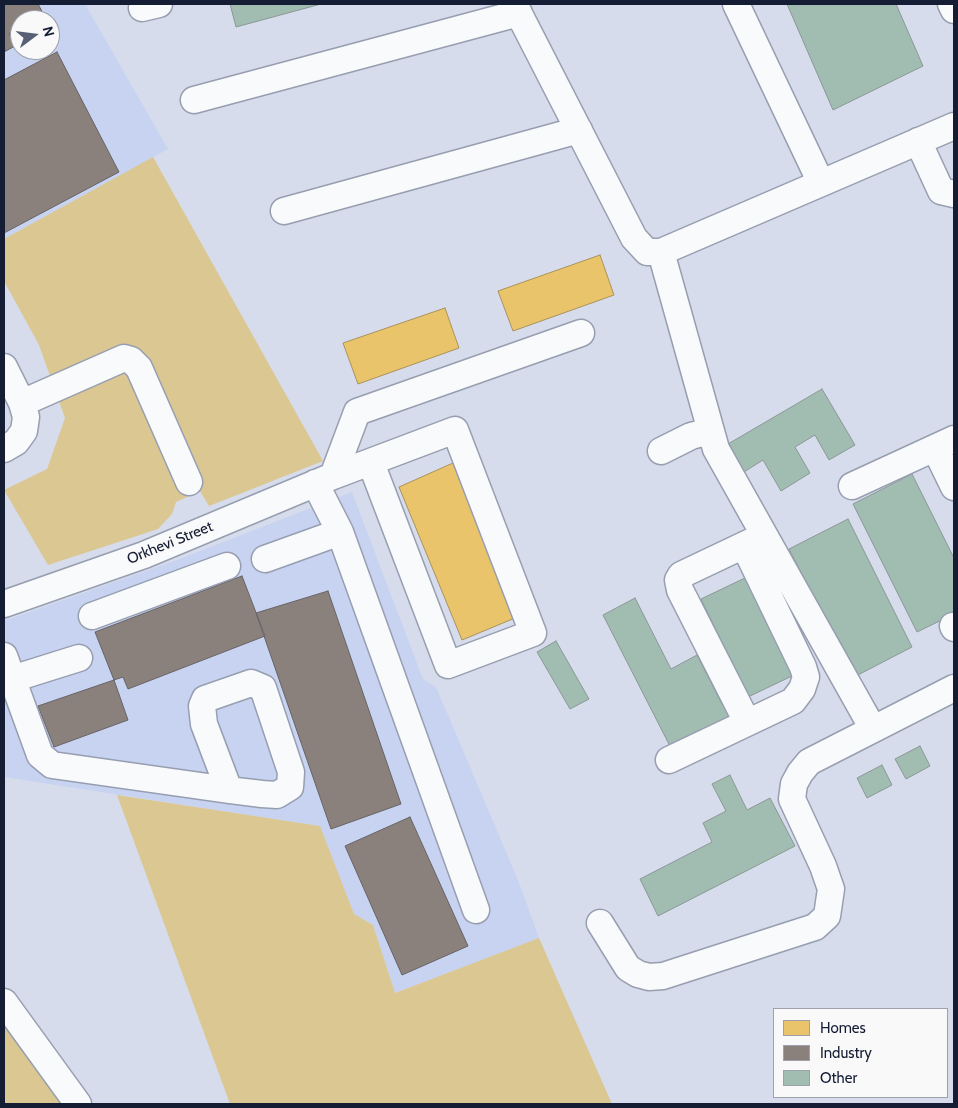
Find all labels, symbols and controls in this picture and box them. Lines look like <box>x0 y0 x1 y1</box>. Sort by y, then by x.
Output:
north arrow <box>10 10 60 60</box>
text: N <box>39 24 58 38</box>
street label: Orkhevi Street <box>124 518 216 568</box>
legend <box>773 1008 948 1098</box>
text: Homes <box>820 1019 866 1037</box>
text: Industry <box>820 1044 872 1062</box>
text: Other <box>820 1069 857 1087</box>

